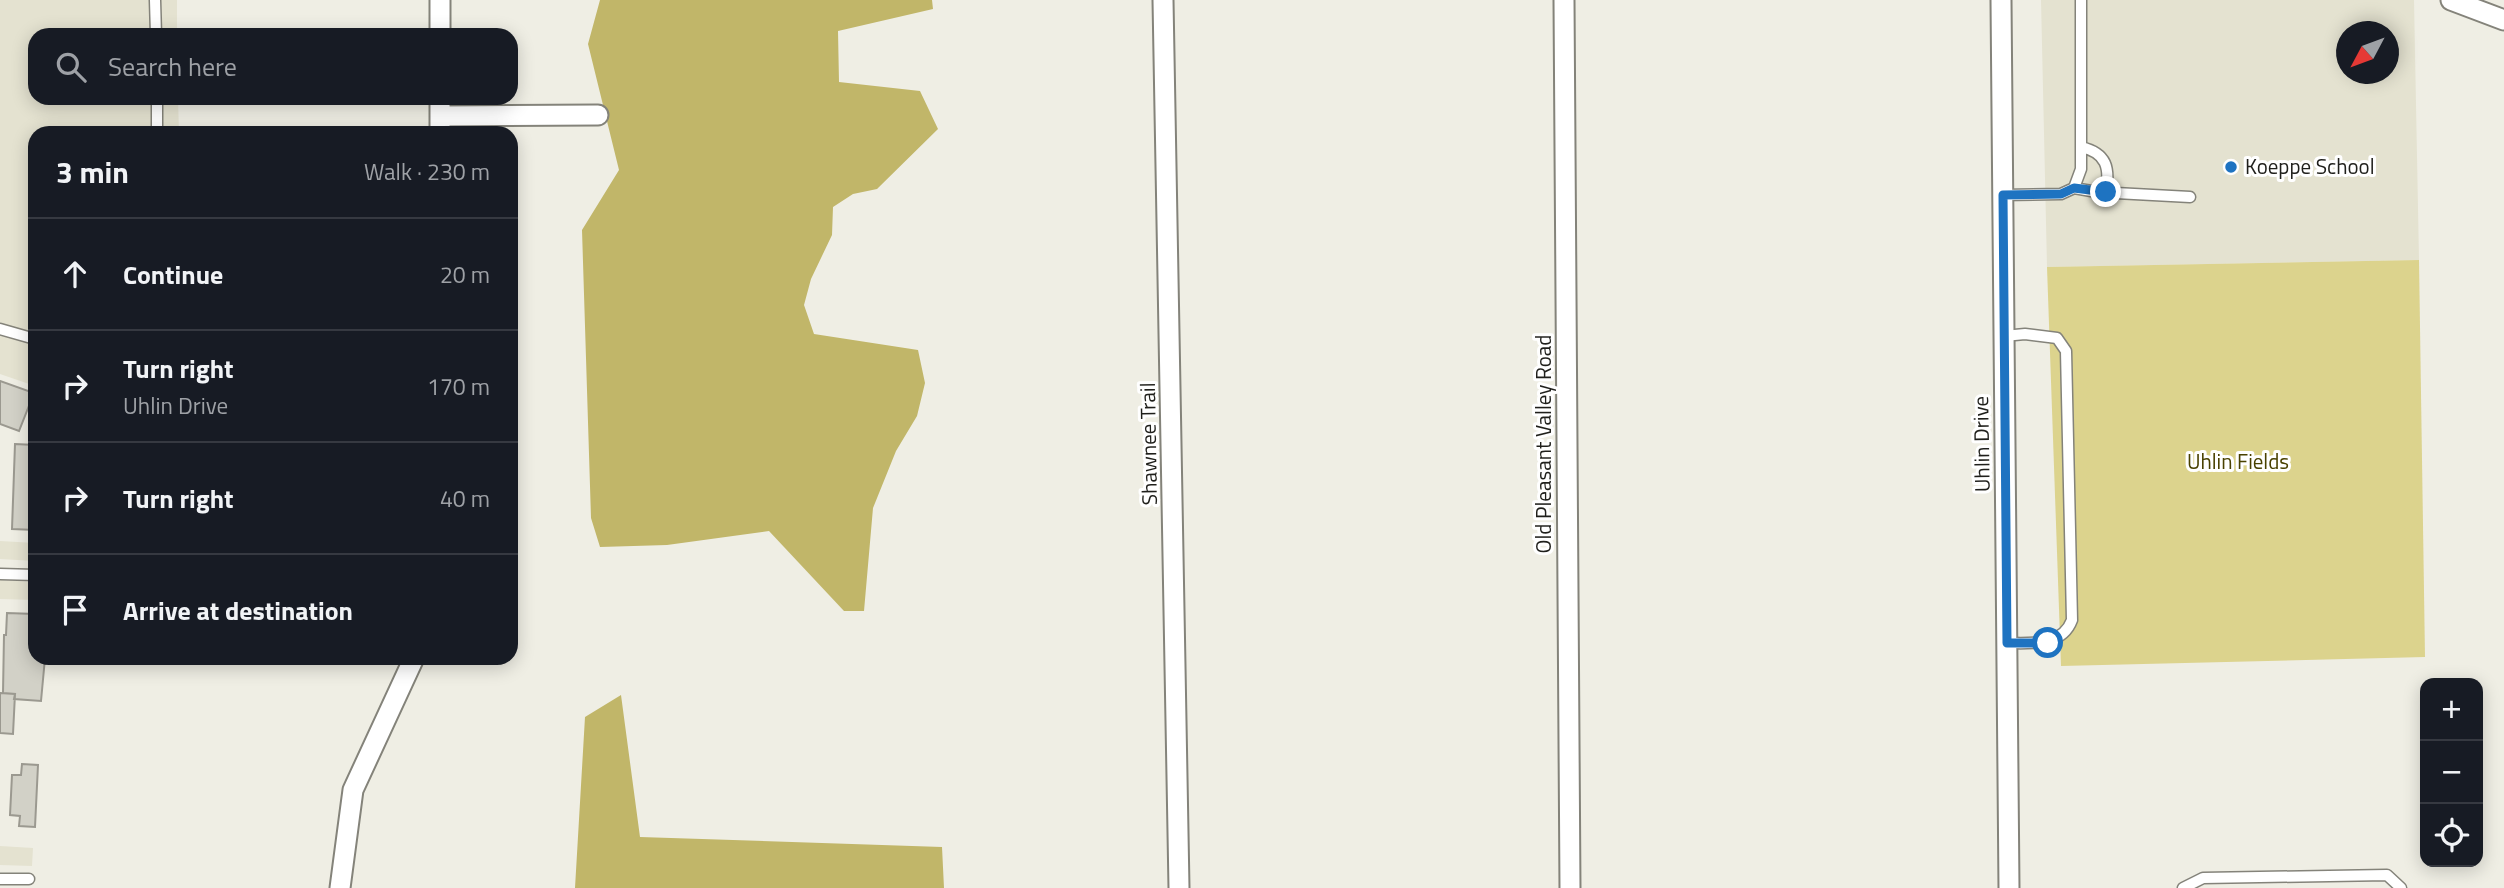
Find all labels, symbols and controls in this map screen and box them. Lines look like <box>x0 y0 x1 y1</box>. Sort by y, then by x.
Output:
north arrow <box>2336 21 2399 84</box>
search box <box>28 28 518 105</box>
text: Search here <box>108 47 237 86</box>
icon: search <box>52 48 90 86</box>
text: 3 min <box>56 149 129 195</box>
place label: Koeppe School <box>2245 150 2375 182</box>
text: Walk · 230 m <box>364 154 490 189</box>
marker: Koeppe School <box>2223 159 2239 175</box>
route end <box>2090 176 2121 207</box>
icon: ahead <box>56 255 94 293</box>
text: Continue <box>123 255 223 294</box>
text: 20 m <box>440 257 490 292</box>
street label: Old Pleasant Valley Road <box>1527 335 1559 553</box>
text: Turn right <box>123 349 234 388</box>
icon: right <box>56 367 94 405</box>
text: 170 m <box>427 369 490 404</box>
street label: Shawnee Trail <box>1131 382 1165 506</box>
text: Uhlin Drive <box>123 388 228 423</box>
street label: Uhlin Drive <box>1964 396 1998 492</box>
park label: Uhlin Fields <box>2187 445 2289 477</box>
icon: right <box>56 479 94 517</box>
text: Turn right <box>123 479 234 518</box>
text: 40 m <box>440 481 490 516</box>
icon: arrive <box>56 591 94 629</box>
text: Arrive at destination <box>123 591 353 630</box>
route start <box>2032 627 2063 658</box>
map controls <box>2420 678 2483 867</box>
button: + <box>2420 678 2483 741</box>
button: − <box>2420 741 2483 804</box>
button: locate <box>2420 804 2483 867</box>

